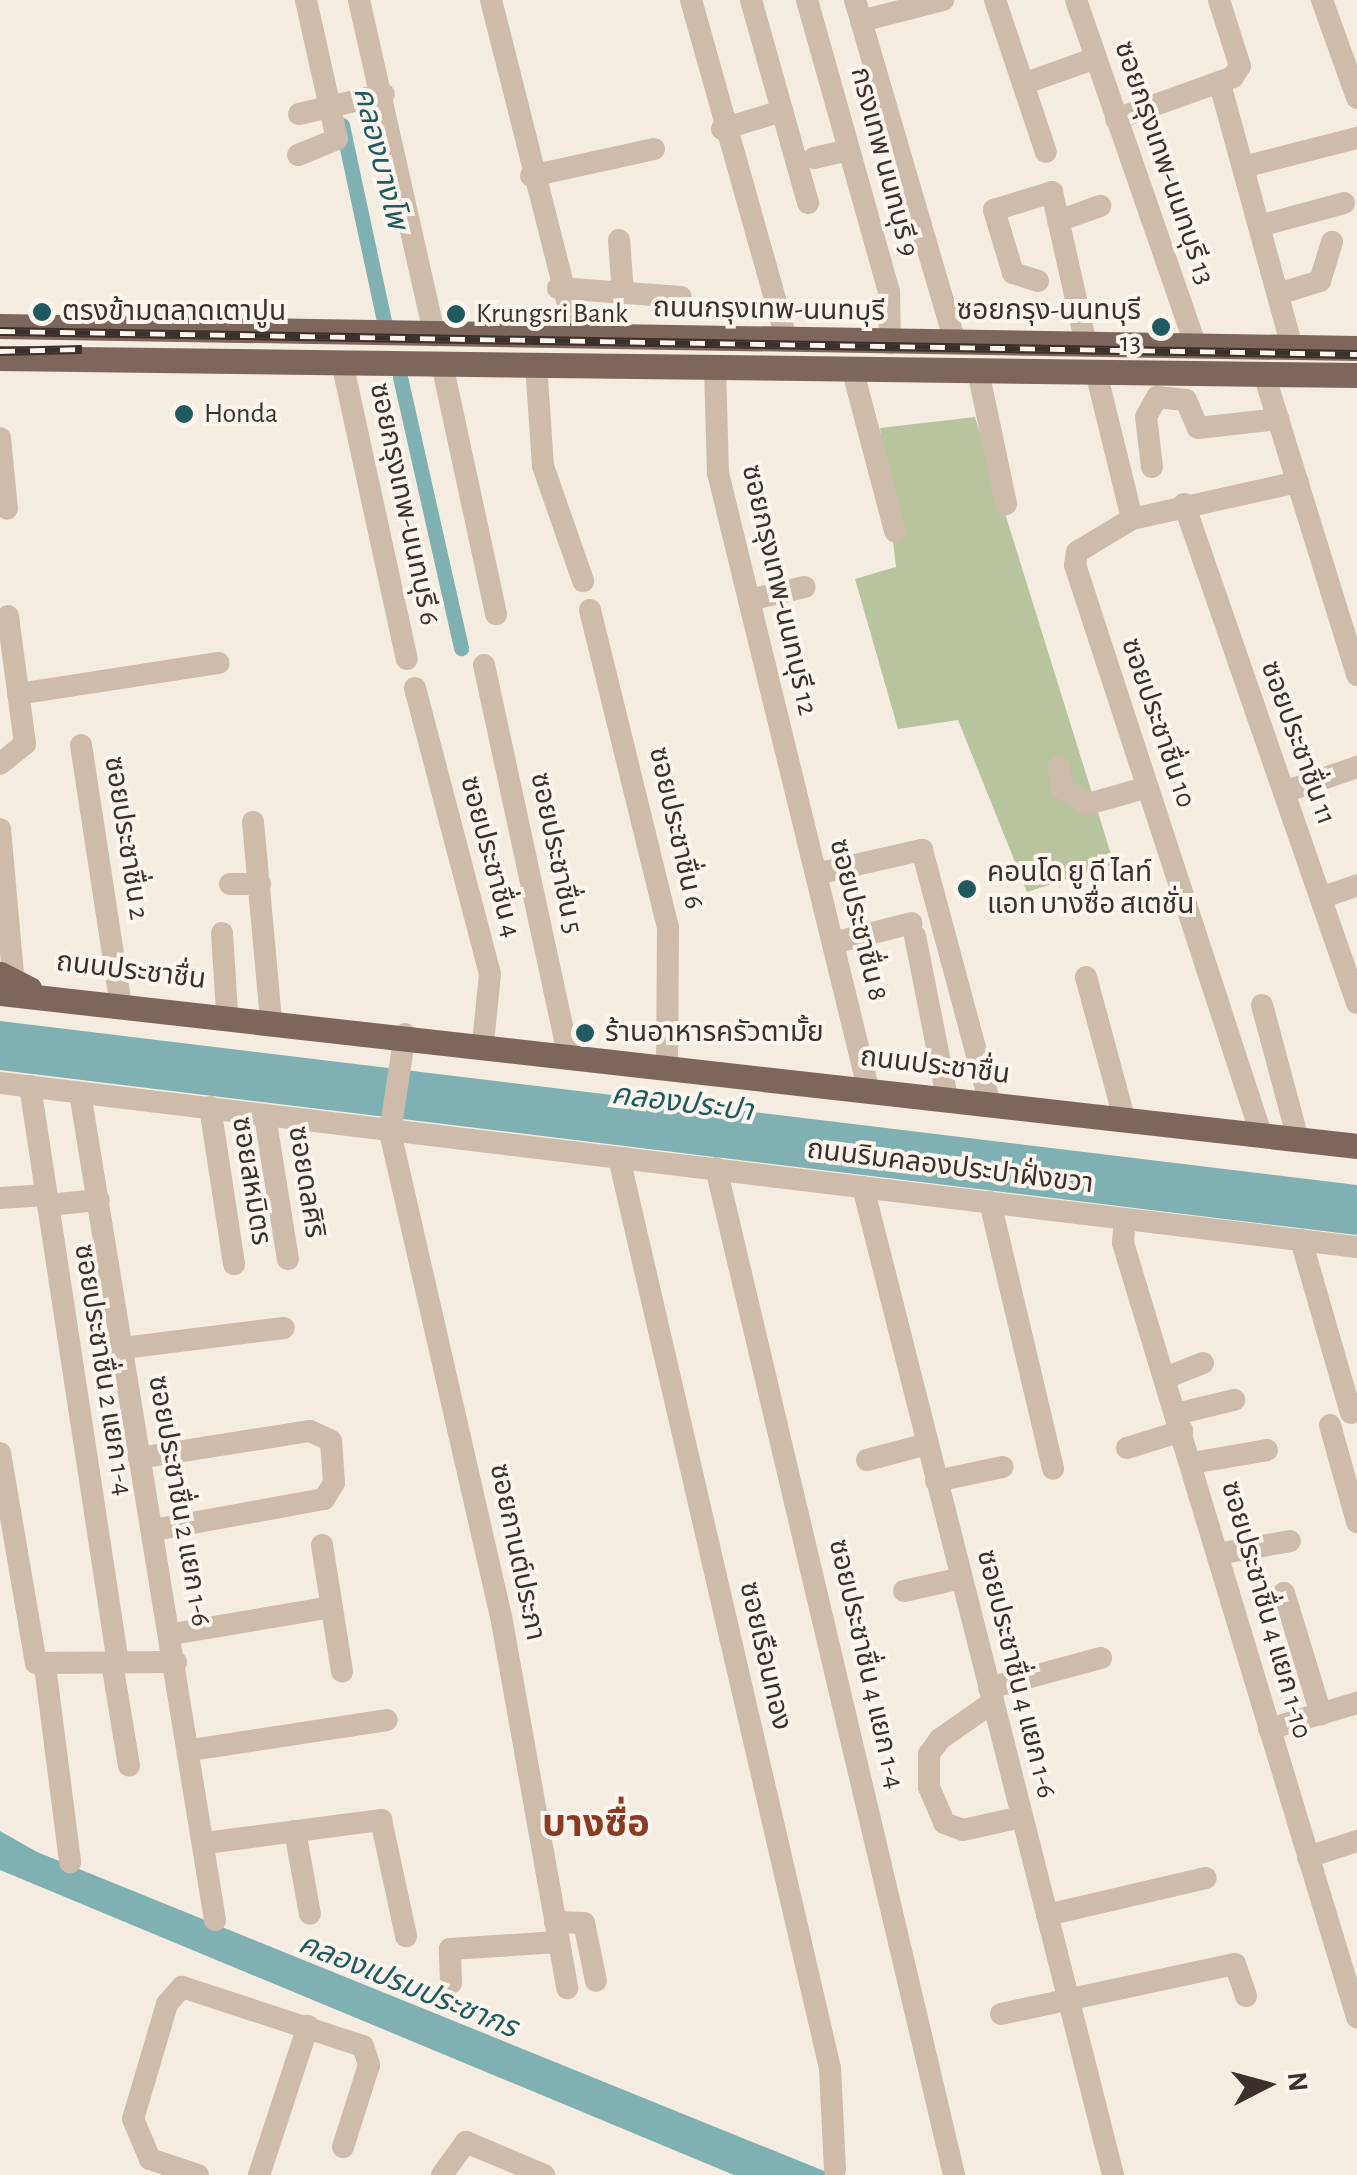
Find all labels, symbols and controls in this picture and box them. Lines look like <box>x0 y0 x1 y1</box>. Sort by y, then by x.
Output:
street label: ซอยกรุงเทพ-นนทบุรี 13 <box>1107 37 1221 289</box>
street label: กรงเทพ นนทบุรี 9 <box>843 64 925 260</box>
water label: คลองบางโพ <box>345 83 415 233</box>
street label: ถนนกรุงเทพ-นนทบุรี <box>653 291 885 329</box>
place label: ซอยกรุง-นนทบุรี 13 <box>957 294 1141 360</box>
place label: ตรงข้ามตลาดเตาปูน <box>62 295 286 329</box>
place label: Krungsri Bank <box>476 297 628 331</box>
marker: ตรงข้ามตลาดเตาปูน <box>31 301 53 323</box>
marker: Krungsri Bank <box>445 303 467 325</box>
marker: ซอยกรุง-นนทบุรี 13 <box>1150 316 1172 338</box>
street label: ซอยกรุงเทพ-นนทบุรี 6 <box>362 380 446 628</box>
place label: Honda <box>204 397 278 431</box>
marker: Honda <box>173 403 195 425</box>
street label: ซอยกรุงเทพ-นนทบุรี 12 <box>734 461 824 719</box>
street label: ซอยประชาชื่น 10 <box>1113 634 1203 812</box>
street label: ซอยประชาชื่น 11 <box>1253 657 1343 829</box>
street label: ซอยประชาชื่น 6 <box>641 744 711 912</box>
street label: ซอยประชาชื่น 2 <box>96 754 156 922</box>
street label: ซอยประชาชื่น 5 <box>523 769 589 937</box>
street label: ซอยประชาชื่น 4 <box>452 773 528 941</box>
street label: ซอยประชาชื่น 8 <box>822 836 894 1004</box>
place label: คอนโด ยู ดี ไลท์ แอท บางซื่อ สเตชั่น <box>987 856 1194 922</box>
marker: คอนโด ยู ดี ไลท์ แอท บางซื่อ สเตชั่น <box>956 878 978 900</box>
street label: ถนนประชาชื่น <box>54 945 208 997</box>
place label: ร้านอาหารครัวตามั้ย <box>605 1016 824 1050</box>
marker: ร้านอาหารครัวตามั้ย <box>574 1022 596 1044</box>
street label: ถนนประชาชื่น <box>858 1040 1012 1092</box>
water label: คลองประปา <box>609 1076 755 1130</box>
street label: ซอยสหมิตร <box>224 1114 278 1248</box>
street label: ซอยดลศิริ <box>281 1124 331 1240</box>
street label: ถนนริมคลองประปาฝั่งขวา <box>805 1133 1095 1201</box>
street label: ซอยประชาชื่น 2 แยก 1-4 <box>67 1242 139 1498</box>
street label: ซอยประชาชื่น 2 แยก 1-6 <box>140 1373 218 1629</box>
street label: ซอยกานต์ประภา <box>482 1461 552 1643</box>
street label: ซอยประชาชื่น 4 แยก 1-10 <box>1213 1477 1319 1743</box>
street label: ซอยประชาชื่น 4 แยก 1-4 <box>821 1536 911 1792</box>
street label: ซอยประชาชื่น 4 แยก 1-6 <box>969 1546 1063 1802</box>
street label: ซอยเรือนทอง <box>732 1579 798 1733</box>
district label: บางซื่อ <box>542 1803 650 1849</box>
water label: คลองเปรมประชากร <box>293 1926 523 2046</box>
north arrow <box>1217 2035 1317 2135</box>
text: N <box>1282 2071 1312 2093</box>

